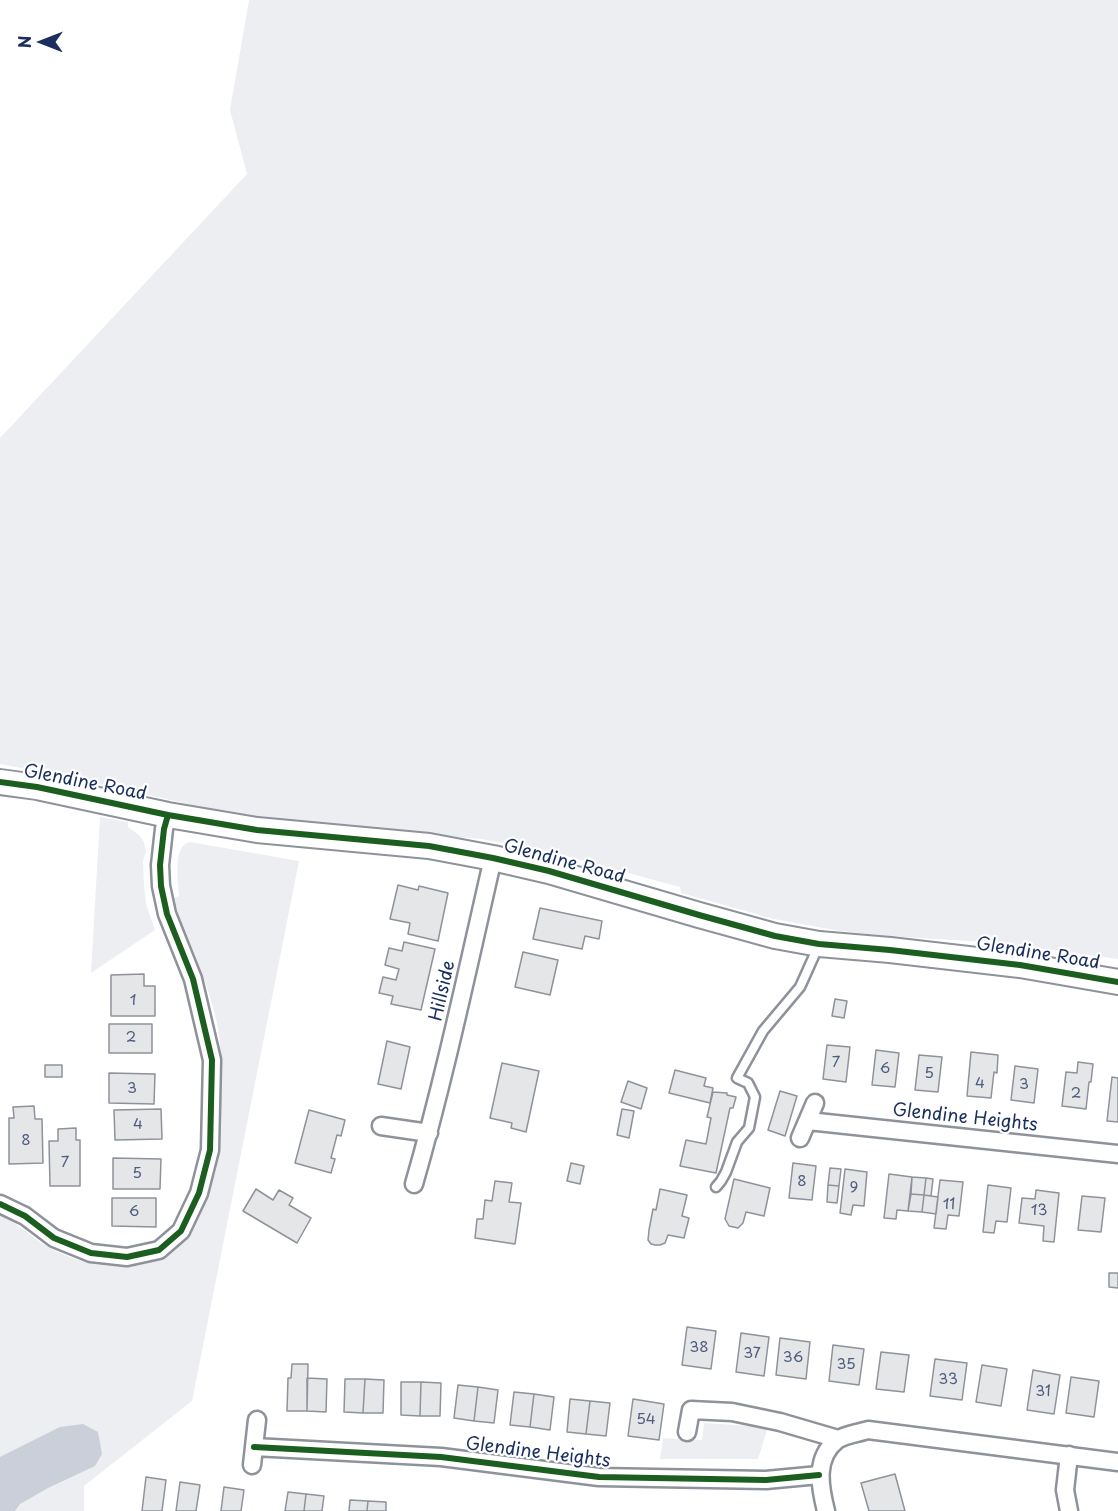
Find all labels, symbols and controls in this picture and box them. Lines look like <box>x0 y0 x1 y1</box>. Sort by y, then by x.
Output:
north arrow <box>12 12 72 72</box>
text: N <box>12 36 36 48</box>
street label: Glendine Road <box>22 760 148 806</box>
street label: Glendine Road <box>501 835 627 889</box>
street label: Glendine Road <box>975 934 1101 974</box>
street label: Hillside <box>426 959 460 1023</box>
house number: 1 <box>130 992 136 1010</box>
house number: 2 <box>126 1029 136 1047</box>
house number: 7 <box>832 1054 840 1072</box>
house number: 6 <box>880 1060 890 1078</box>
house number: 5 <box>924 1065 934 1083</box>
house number: 4 <box>975 1075 985 1093</box>
house number: 3 <box>1019 1076 1029 1094</box>
house number: 3 <box>127 1080 137 1098</box>
house number: 2 <box>1071 1085 1081 1103</box>
street label: Glendine Heights <box>891 1100 1039 1136</box>
house number: 4 <box>133 1116 143 1134</box>
house number: 8 <box>21 1132 31 1150</box>
house number: 7 <box>61 1154 69 1172</box>
house number: 5 <box>132 1165 142 1183</box>
house number: 8 <box>797 1173 807 1191</box>
house number: 9 <box>850 1179 858 1197</box>
house number: 11 <box>943 1196 955 1214</box>
house number: 13 <box>1031 1202 1047 1220</box>
house number: 6 <box>129 1203 139 1221</box>
house number: 38 <box>689 1339 709 1357</box>
house number: 37 <box>743 1345 761 1363</box>
house number: 36 <box>783 1349 803 1367</box>
house number: 35 <box>836 1356 856 1374</box>
house number: 33 <box>938 1371 958 1389</box>
house number: 31 <box>1035 1383 1051 1401</box>
house number: 54 <box>636 1411 656 1429</box>
street label: Glendine Heights <box>464 1433 612 1473</box>

